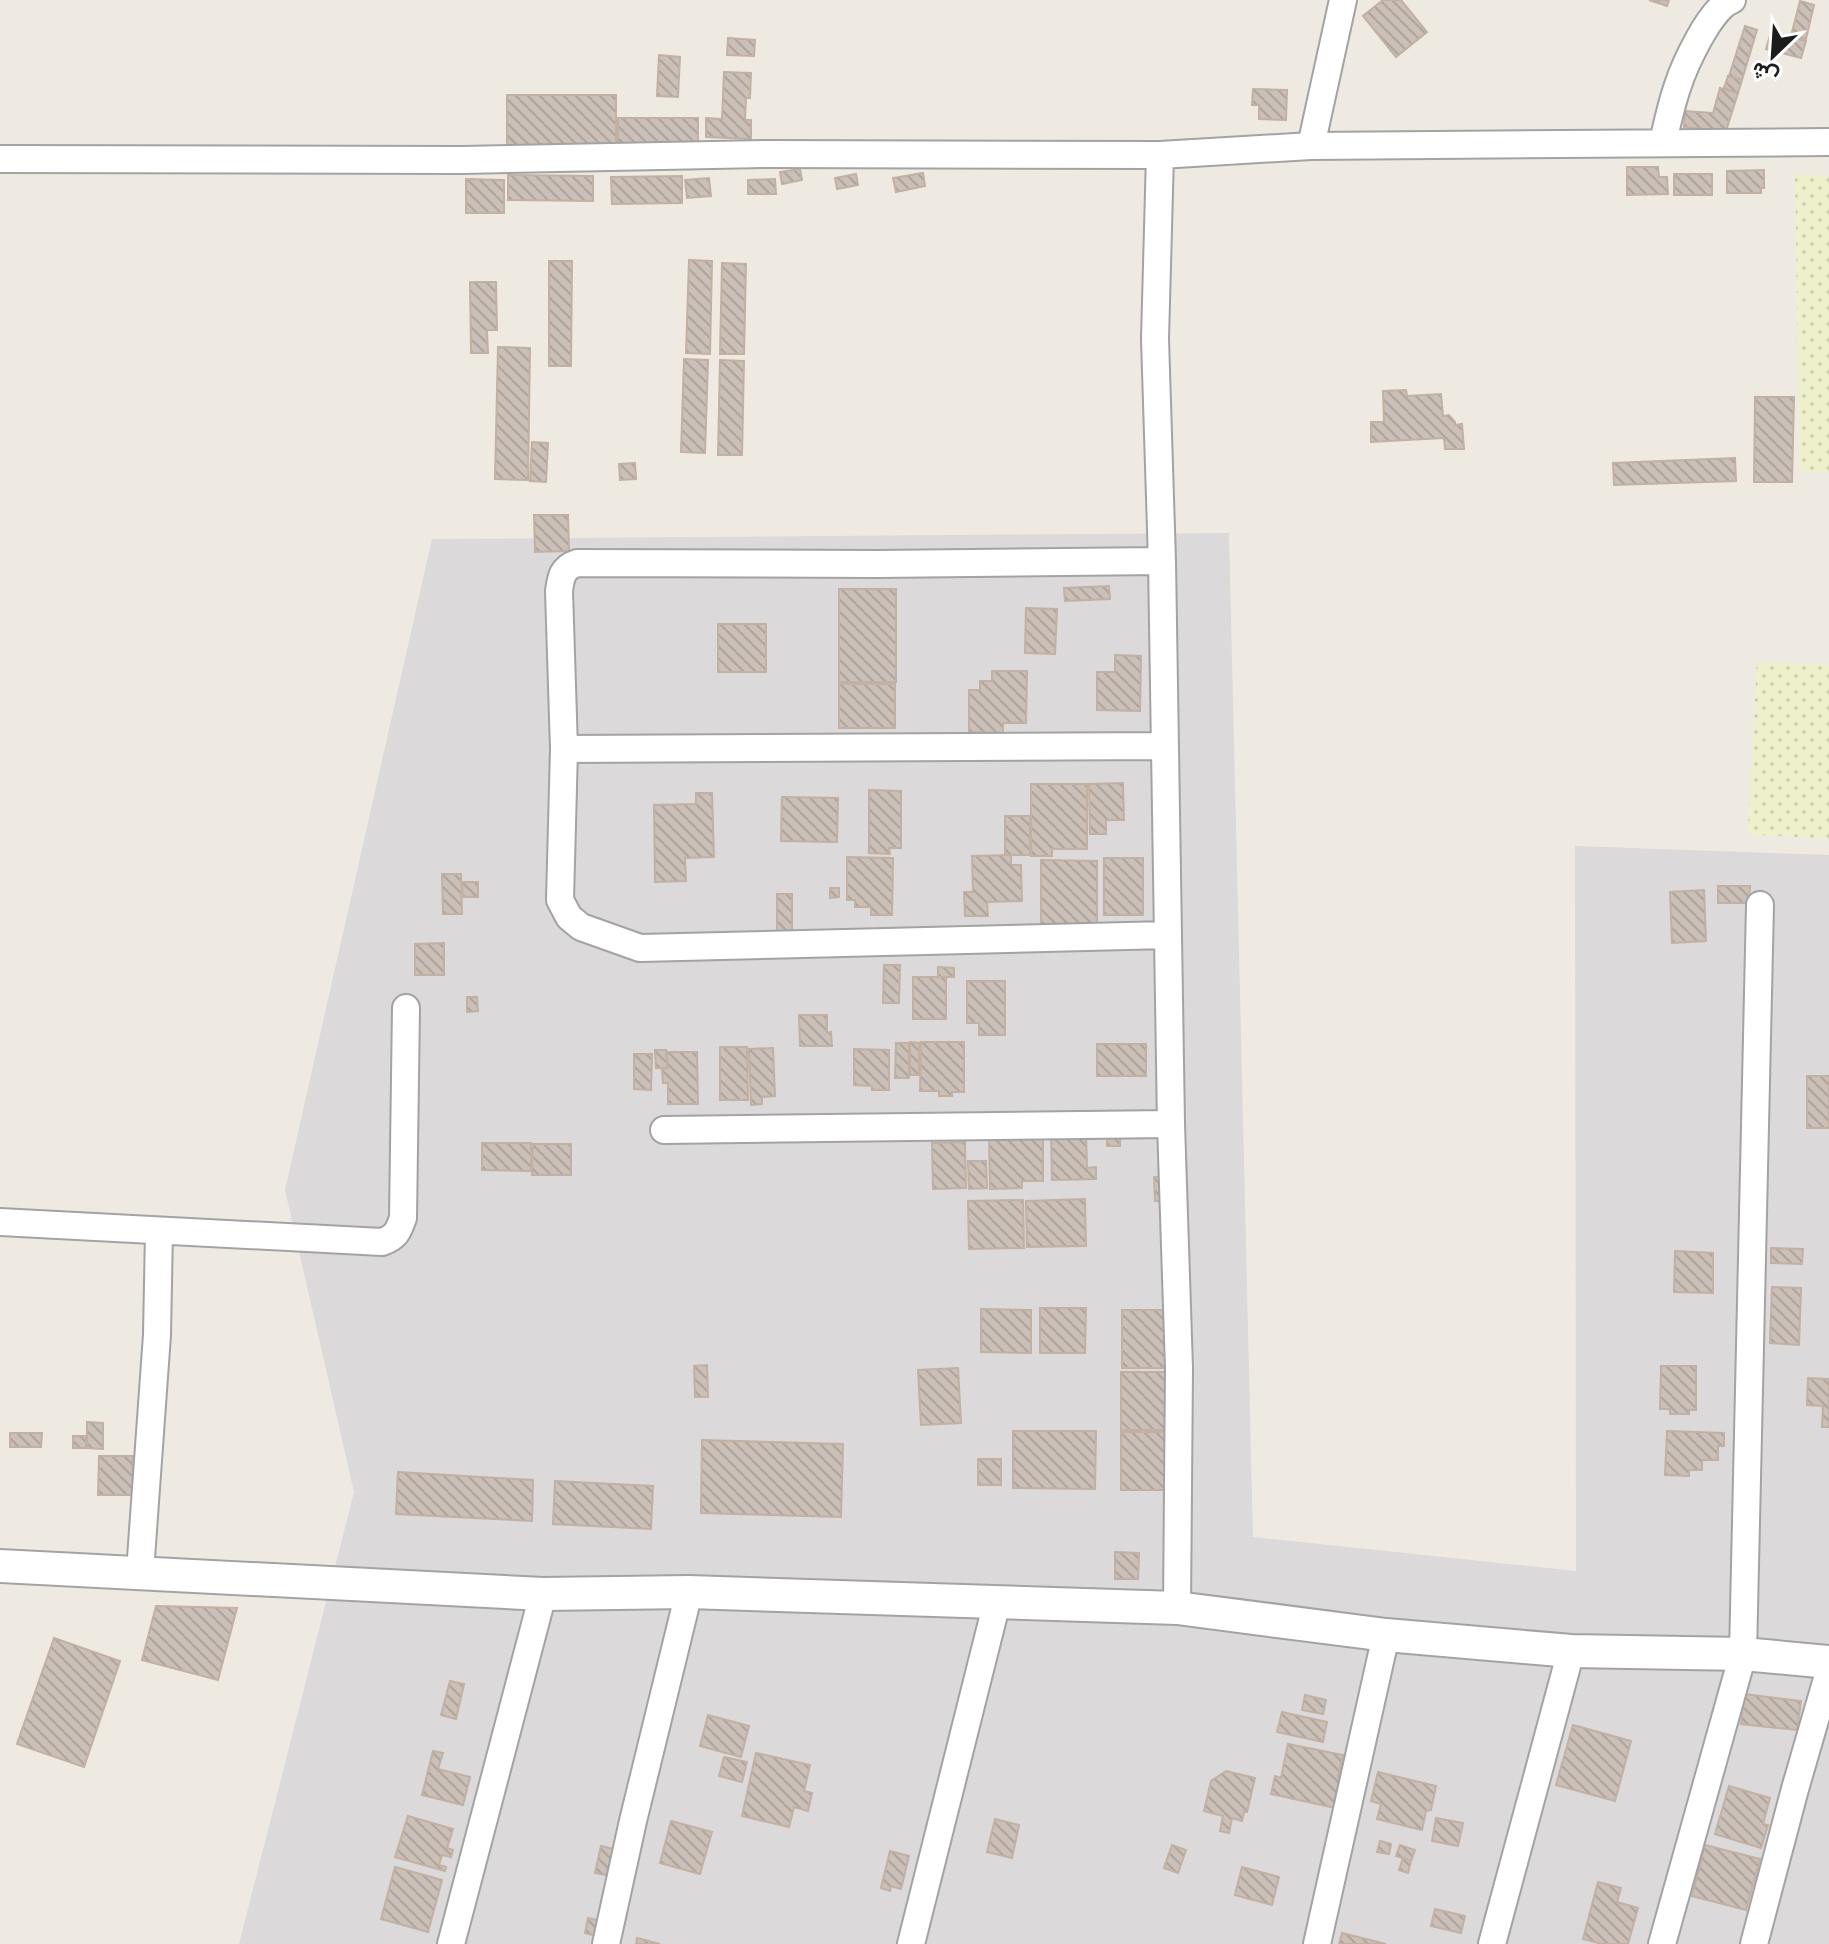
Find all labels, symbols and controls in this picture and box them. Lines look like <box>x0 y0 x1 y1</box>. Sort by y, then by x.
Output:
north arrow <box>1733 16 1813 96</box>
text: ش <box>1747 56 1782 92</box>

